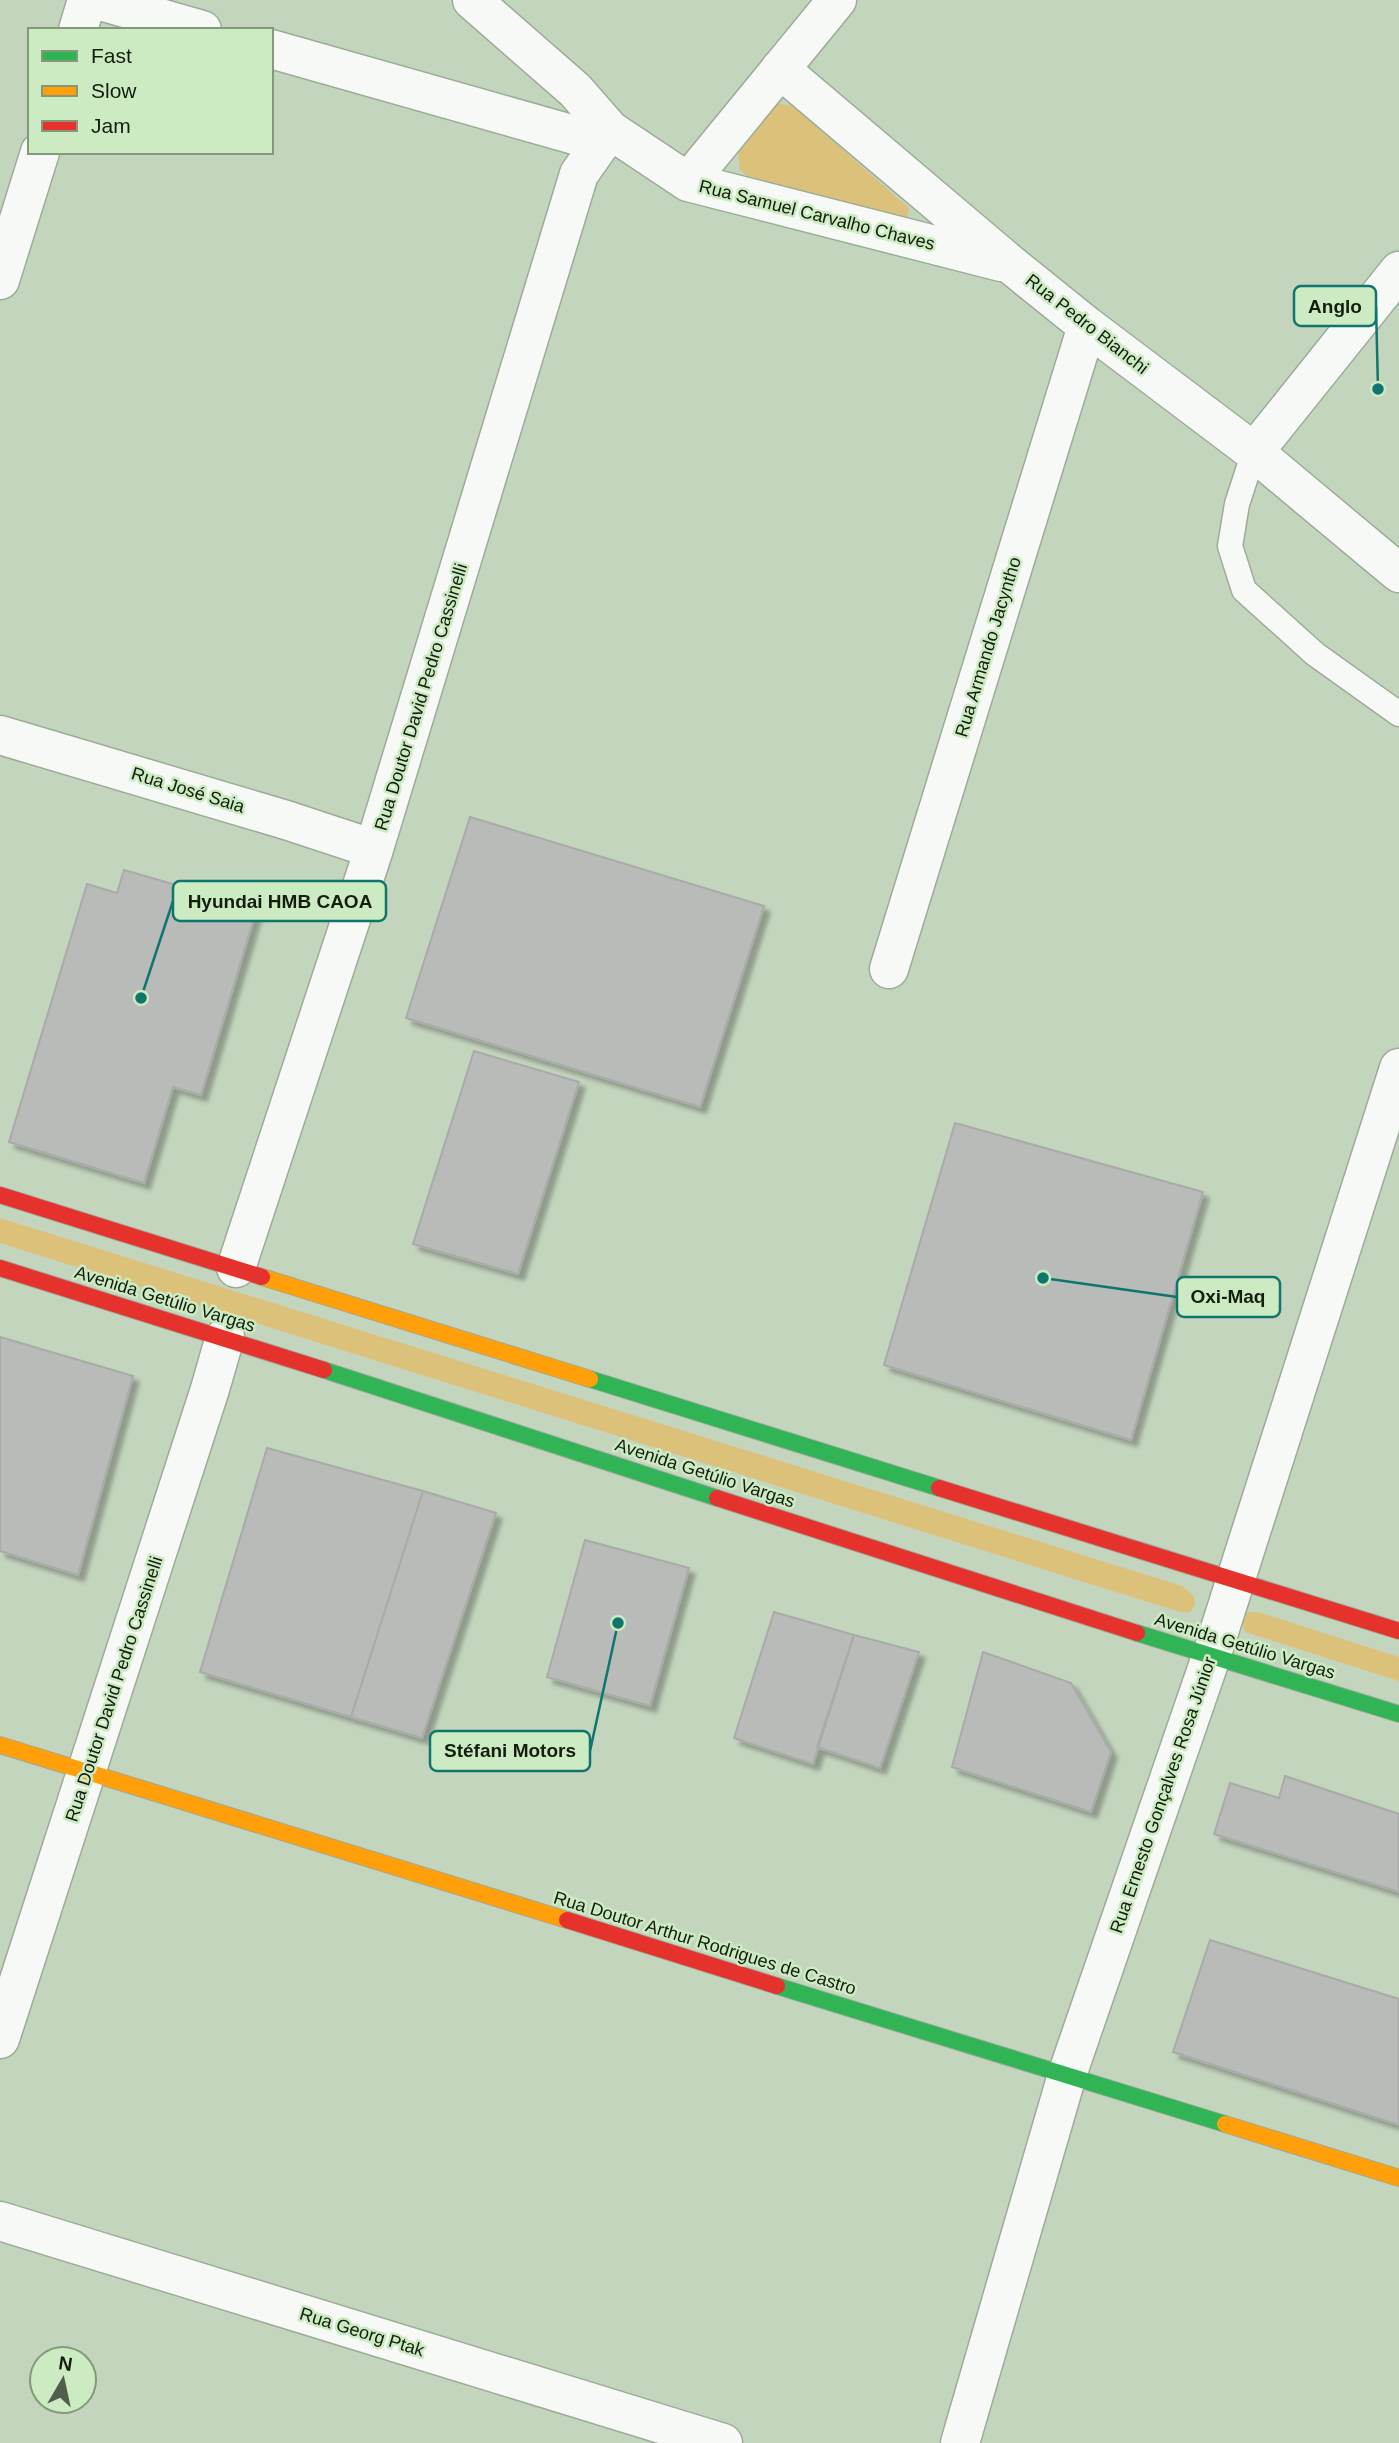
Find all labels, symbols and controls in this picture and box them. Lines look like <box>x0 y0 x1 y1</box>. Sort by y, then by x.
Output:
legend <box>28 28 273 154</box>
text: Fast <box>91 44 132 67</box>
text: Slow <box>91 79 137 102</box>
text: Jam <box>91 114 131 137</box>
street label: Rua Samuel Carvalho Chaves <box>697 176 937 254</box>
street label: Rua Pedro Bianchi <box>1022 270 1152 378</box>
callout: Anglo <box>1294 286 1376 326</box>
text: Anglo <box>1308 296 1362 317</box>
street label: Rua Armando Jacyntho <box>951 555 1025 739</box>
street label: Rua Doutor David Pedro Cassinelli <box>371 561 471 833</box>
street label: Rua José Saia <box>129 763 248 817</box>
callout: Hyundai HMB CAOA <box>173 881 386 921</box>
text: Hyundai HMB CAOA <box>188 891 373 912</box>
street label: Avenida Getúlio Vargas <box>72 1262 258 1336</box>
callout: Oxi-Maq <box>1177 1277 1280 1317</box>
text: Oxi-Maq <box>1191 1286 1265 1307</box>
street label: Avenida Getúlio Vargas <box>613 1435 797 1511</box>
street label: Rua Doutor David Pedro Cassinelli <box>62 1554 166 1824</box>
street label: Avenida Getúlio Vargas <box>1152 1609 1338 1683</box>
street label: Rua Ernesto Gonçalves Rosa Júnior <box>1106 1654 1220 1936</box>
callout: Stéfani Motors <box>430 1731 590 1771</box>
text: Stéfani Motors <box>444 1740 576 1761</box>
street label: Rua Doutor Arthur Rodrigues de Castro <box>551 1887 859 1999</box>
street label: Rua Georg Ptak <box>297 2304 428 2361</box>
north arrow <box>28 2345 98 2415</box>
text: N <box>57 2352 74 2375</box>

